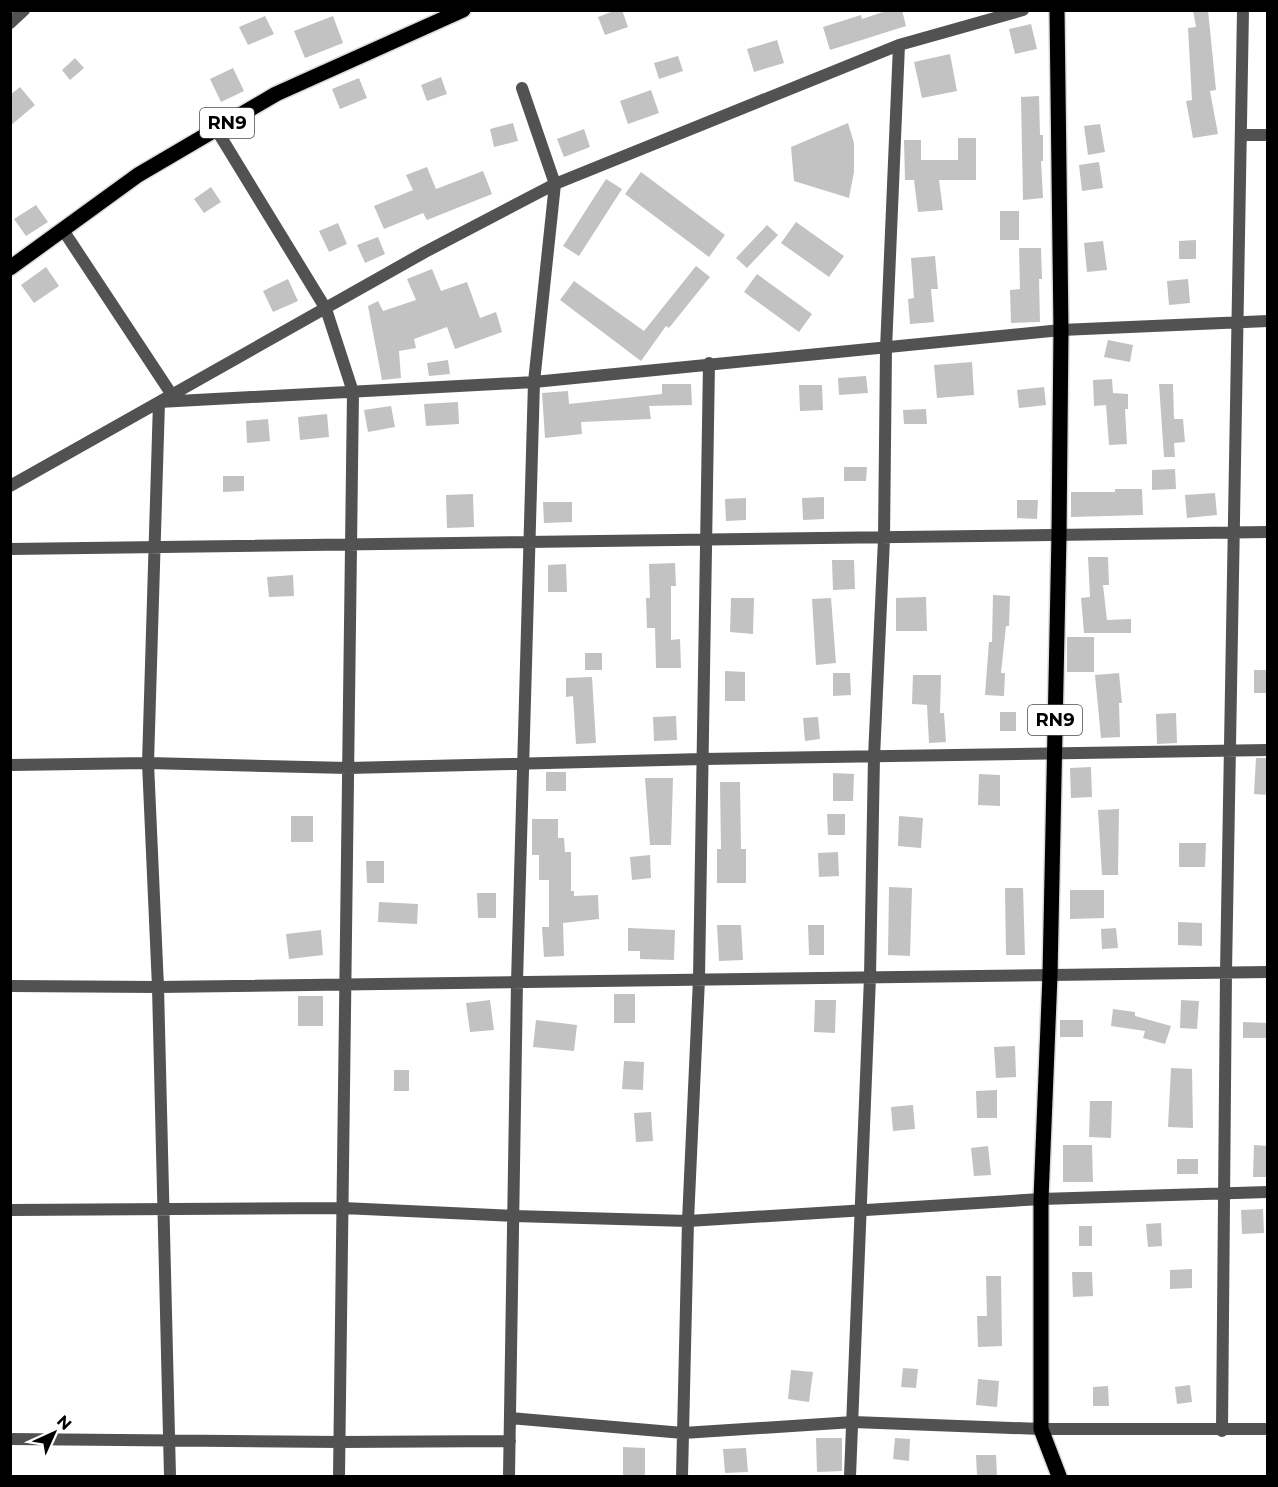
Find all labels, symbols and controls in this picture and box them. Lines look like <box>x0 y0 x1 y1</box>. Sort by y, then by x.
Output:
road number: RN9 <box>200 108 254 138</box>
road number: RN9 <box>1028 705 1082 735</box>
north arrow <box>24 1403 84 1463</box>
text: N <box>53 1411 76 1434</box>

